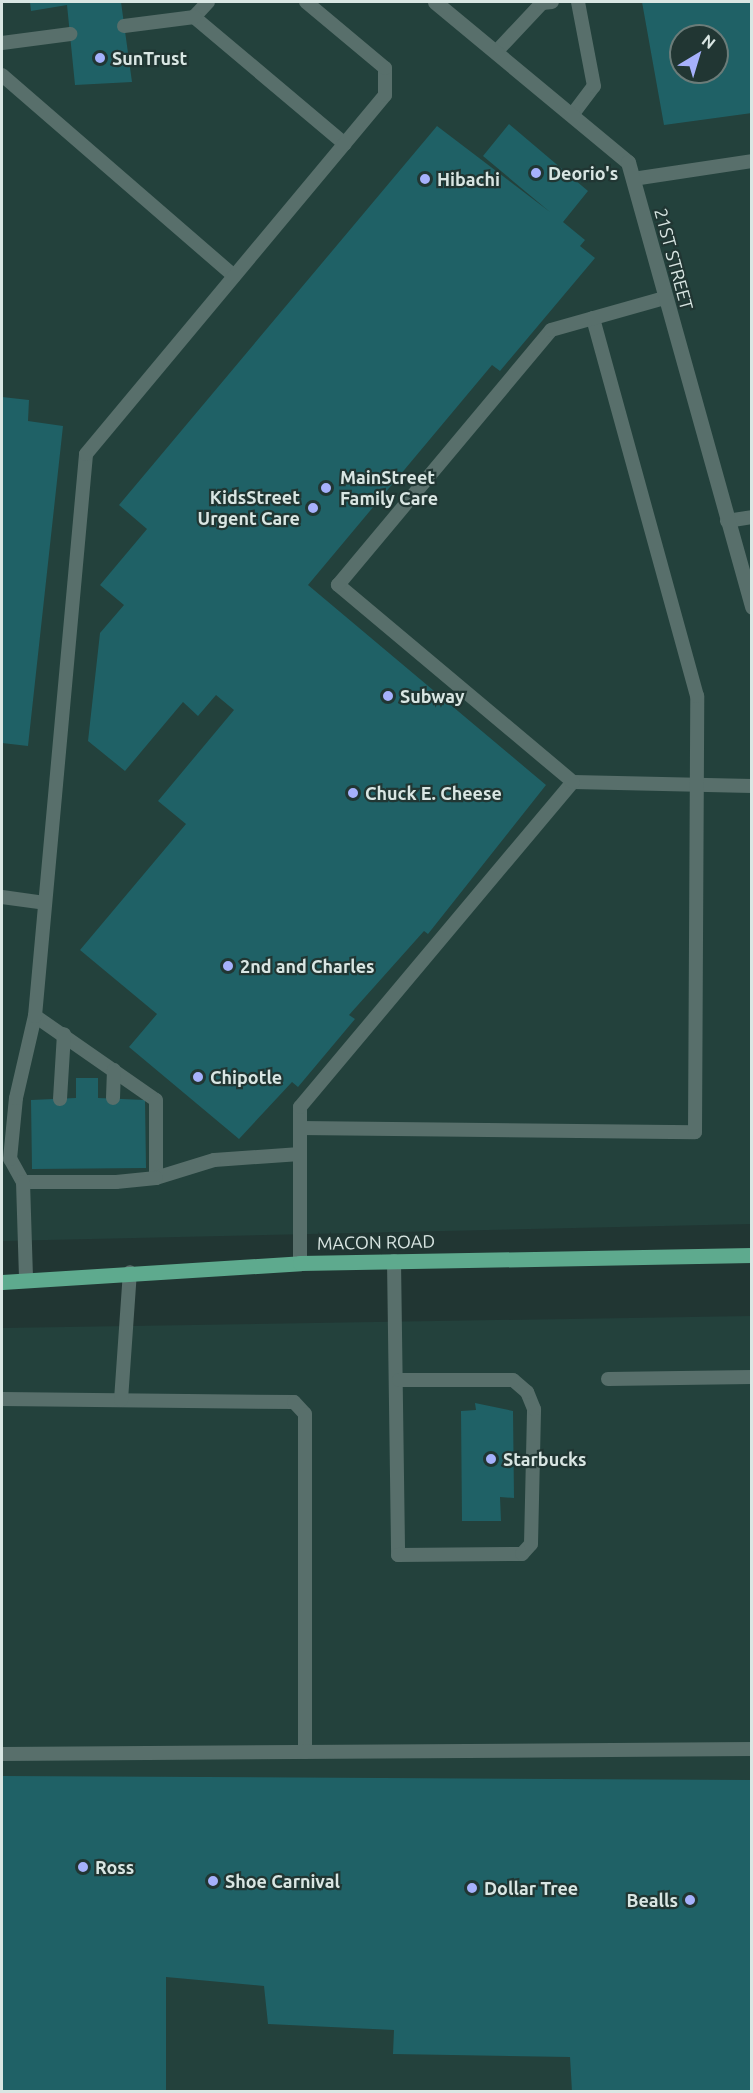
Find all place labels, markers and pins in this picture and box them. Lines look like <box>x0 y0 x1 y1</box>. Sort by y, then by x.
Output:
place label: SunTrust <box>112 47 187 69</box>
marker: SunTrust <box>93 51 107 65</box>
place label: Deorio's <box>548 162 618 184</box>
marker: Deorio's <box>529 166 543 180</box>
place label: Hibachi <box>437 168 500 190</box>
marker: Hibachi <box>418 172 432 186</box>
place label: MainStreet Family Care <box>340 467 438 510</box>
marker: MainStreet Family Care <box>317 479 335 497</box>
place label: KidsStreet Urgent Care <box>198 487 300 530</box>
marker: KidsStreet Urgent Care <box>304 499 322 517</box>
place label: Subway <box>400 685 464 707</box>
marker: Subway <box>381 689 395 703</box>
place label: Chuck E. Cheese <box>365 782 502 804</box>
marker: Chuck E. Cheese <box>346 786 360 800</box>
place label: 2nd and Charles <box>240 955 375 977</box>
marker: 2nd and Charles <box>221 959 235 973</box>
place label: Chipotle <box>210 1066 282 1088</box>
marker: Chipotle <box>191 1070 205 1084</box>
place label: Starbucks <box>503 1448 587 1470</box>
marker: Starbucks <box>484 1452 498 1466</box>
place label: Ross <box>95 1856 134 1878</box>
marker: Ross <box>76 1860 90 1874</box>
place label: Shoe Carnival <box>225 1870 340 1892</box>
marker: Shoe Carnival <box>206 1874 220 1888</box>
place label: Dollar Tree <box>484 1877 578 1899</box>
marker: Dollar Tree <box>465 1881 479 1895</box>
place label: Bealls <box>627 1889 678 1911</box>
marker: Bealls <box>683 1893 697 1907</box>

